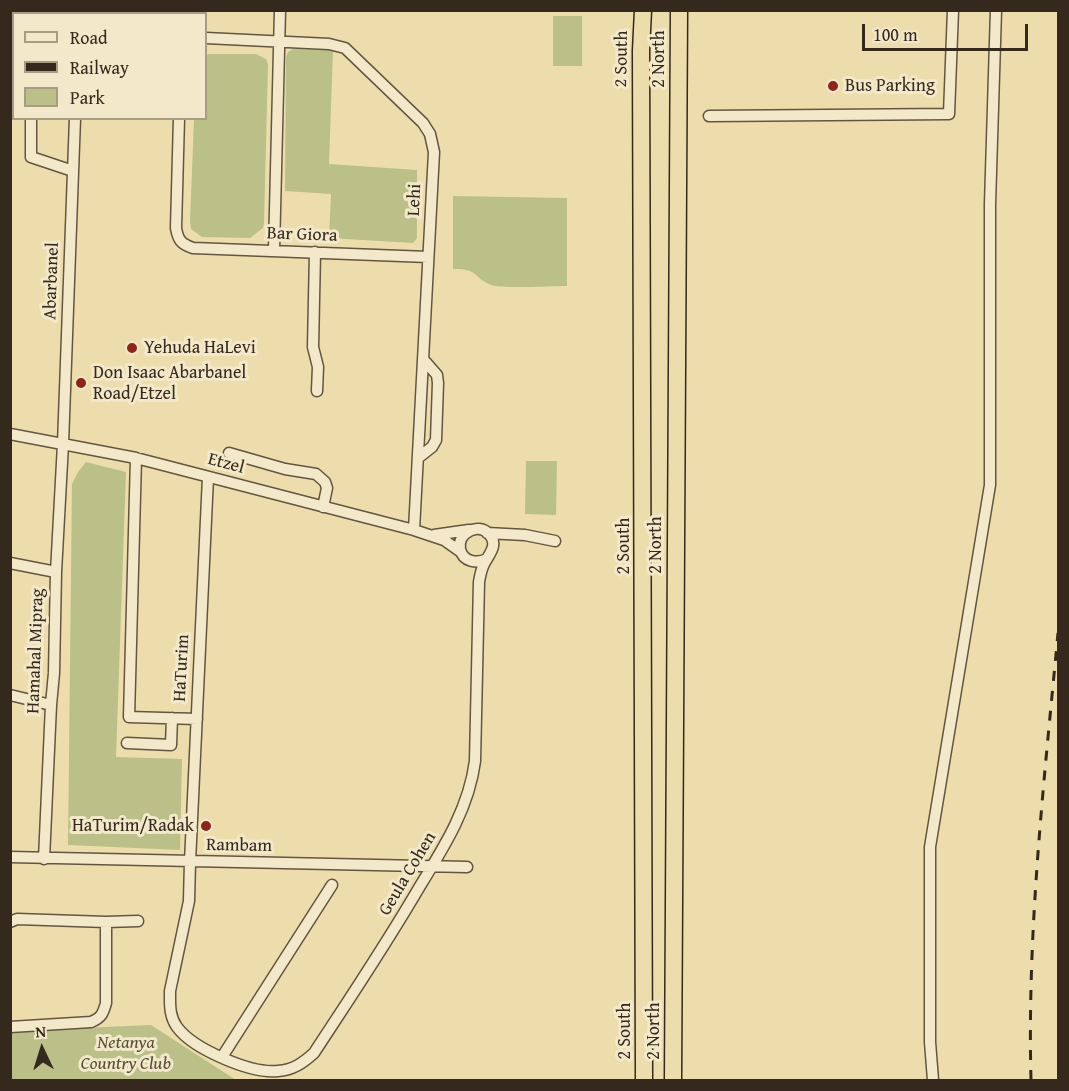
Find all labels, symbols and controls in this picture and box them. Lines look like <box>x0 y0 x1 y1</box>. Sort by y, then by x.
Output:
legend <box>12 12 207 120</box>
scale bar <box>865 12 1032 50</box>
text: 100 m <box>873 21 918 48</box>
text: Road <box>70 24 108 51</box>
street label: 2 South <box>611 30 633 88</box>
street label: 2 North <box>648 30 670 88</box>
text: Railway <box>70 54 129 81</box>
place label: Bus Parking <box>845 75 935 97</box>
marker: Bus Parking <box>826 79 840 93</box>
text: Park <box>70 84 105 111</box>
street label: Lehi <box>403 183 427 217</box>
street label: Bar Giora <box>266 223 338 247</box>
street label: Abarbanel <box>40 242 64 320</box>
place label: Yehuda HaLevi <box>144 337 256 359</box>
marker: Yehuda HaLevi <box>125 341 139 355</box>
place label: Don Isaac Abarbanel Road/Etzel <box>93 362 246 404</box>
marker: Don Isaac Abarbanel Road/Etzel <box>74 376 88 390</box>
street label: Etzel <box>205 449 247 479</box>
street label: 2 North <box>645 516 667 574</box>
street label: 2 South <box>613 518 635 574</box>
street label: Hamahal Miprag <box>23 588 49 714</box>
street label: HaTurim <box>169 634 195 702</box>
place label: HaTurim/Radak <box>72 815 194 837</box>
marker: HaTurim/Radak <box>199 819 213 833</box>
street label: Geula Cohen <box>375 828 441 920</box>
street label: Rambam <box>206 835 272 857</box>
street label: 2 North <box>643 1002 665 1060</box>
street label: 2 South <box>614 1003 636 1059</box>
north arrow <box>12 1019 72 1079</box>
text: N <box>35 1019 47 1043</box>
park label: Netanya Country Club <box>81 1032 171 1074</box>

